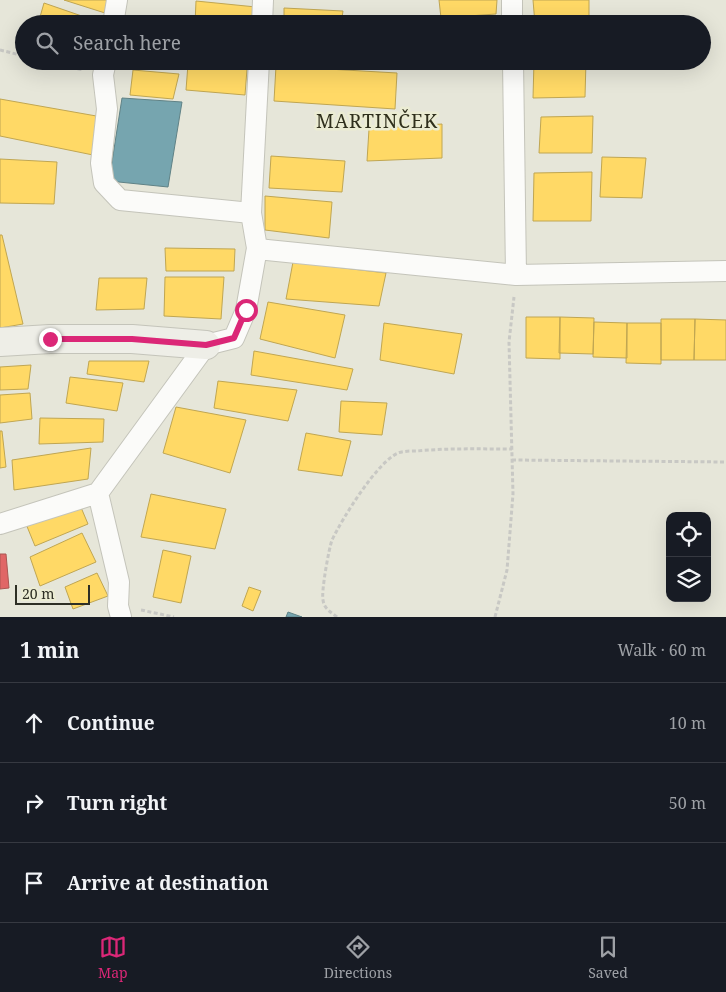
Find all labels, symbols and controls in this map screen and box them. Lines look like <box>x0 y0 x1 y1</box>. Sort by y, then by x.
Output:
search box <box>15 15 711 70</box>
icon: search <box>33 29 61 57</box>
text: Search here <box>73 30 181 56</box>
district label: MARTINČEK <box>316 108 438 134</box>
route start <box>235 299 258 322</box>
route end <box>39 328 62 351</box>
map controls <box>666 512 711 602</box>
button: locate <box>666 512 711 557</box>
button: layers <box>666 557 711 602</box>
scale bar <box>15 582 90 605</box>
text: 20 m <box>22 584 55 603</box>
text: 1 min <box>20 636 79 664</box>
text: Walk · 60 m <box>618 639 706 661</box>
icon: ahead <box>20 709 48 737</box>
text: Continue <box>67 710 155 736</box>
text: 10 m <box>669 712 706 734</box>
icon: right <box>20 789 48 817</box>
text: Turn right <box>67 790 167 816</box>
text: 50 m <box>669 792 706 814</box>
icon: arrive <box>20 869 48 897</box>
text: Arrive at destination <box>67 870 269 896</box>
tab: Map <box>98 933 128 982</box>
tab: Directions <box>324 933 392 982</box>
tab: Saved <box>588 933 628 982</box>

